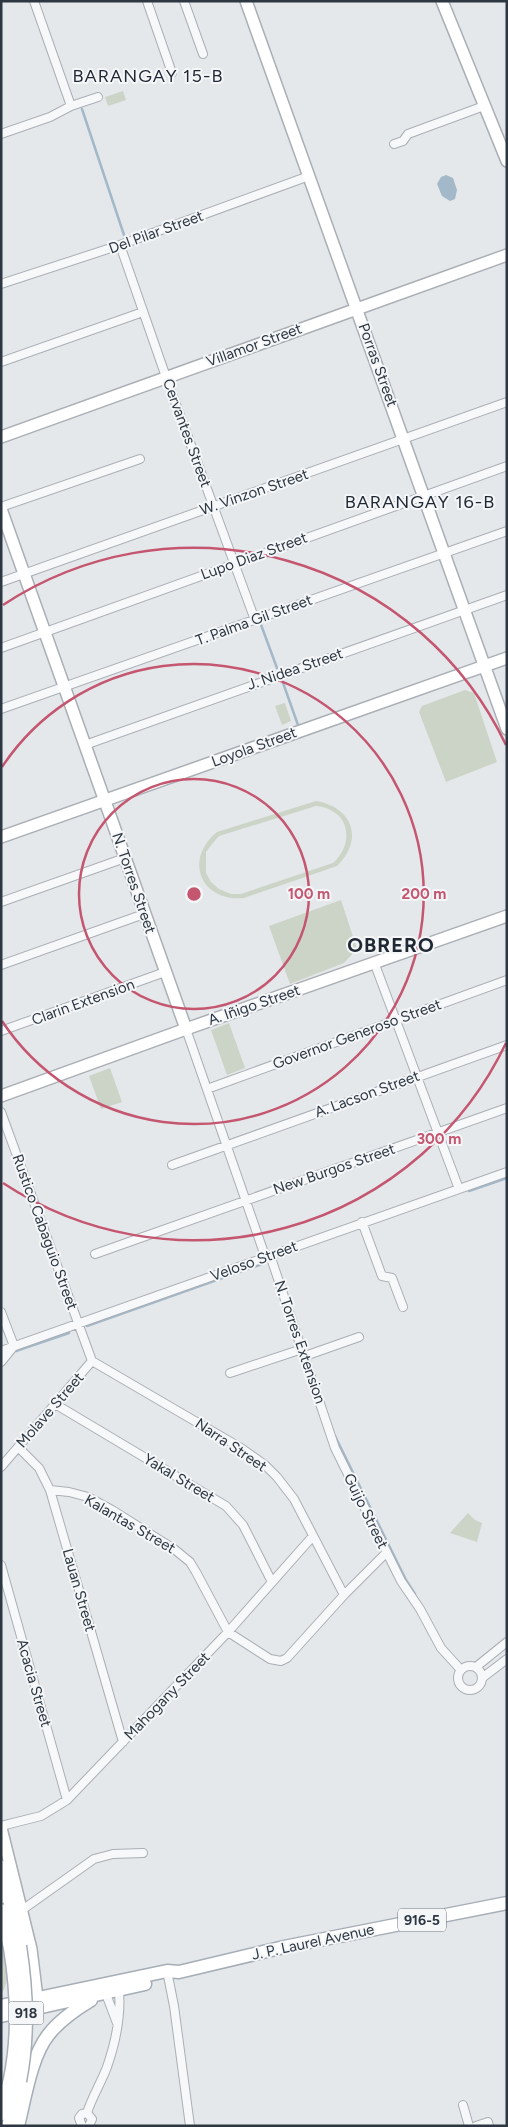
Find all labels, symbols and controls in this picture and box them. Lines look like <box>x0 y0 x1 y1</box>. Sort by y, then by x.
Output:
district label: BARANGAY 15-B <box>73 65 223 87</box>
street label: Del Pilar Street <box>106 206 206 257</box>
street label: Villamor Street <box>204 319 305 371</box>
street label: Porras Street <box>355 321 402 410</box>
street label: Cervantes Street <box>159 376 215 490</box>
street label: W. Vinzon Street <box>197 465 311 519</box>
district label: BARANGAY 16-B <box>345 491 495 513</box>
street label: Lupo Diaz Street <box>198 528 310 584</box>
street label: T. Palma Gil Street <box>193 590 315 649</box>
street label: J. Nidea Street <box>245 644 346 694</box>
street label: Loyola Street <box>209 723 299 771</box>
street label: N. Torres Street <box>108 830 160 936</box>
centre of rings <box>185 885 203 903</box>
text: 100 m <box>288 885 330 903</box>
text: 200 m <box>402 885 446 903</box>
district label: OBRERO <box>347 933 435 957</box>
street label: Clarin Extension <box>29 975 137 1029</box>
street label: A. Iñigo Street <box>206 981 303 1029</box>
street label: Governor Generoso Street <box>270 995 444 1073</box>
street label: A. Lacson Street <box>312 1067 422 1121</box>
text: 300 m <box>417 1130 461 1148</box>
street label: New Burgos Street <box>271 1140 398 1198</box>
street label: Rustico Cabaguio Street <box>8 1152 82 1313</box>
street label: Veloso Street <box>208 1237 300 1285</box>
street label: N. Torres Extension <box>270 1278 330 1406</box>
street label: Molave Street <box>12 1368 88 1451</box>
street label: Narra Street <box>192 1414 271 1476</box>
street label: Yakal Street <box>140 1450 218 1506</box>
street label: Guijo Street <box>340 1470 392 1552</box>
street label: Kalantas Street <box>81 1491 179 1557</box>
street label: Lauan Street <box>59 1546 100 1634</box>
street label: Acacia Street <box>13 1637 55 1729</box>
street label: Mahogany Street <box>120 1648 214 1744</box>
road number: 916-5 <box>398 1908 446 1932</box>
street label: J. P. Laurel Avenue <box>250 1920 376 1964</box>
road number: 918 <box>8 2002 44 2025</box>

